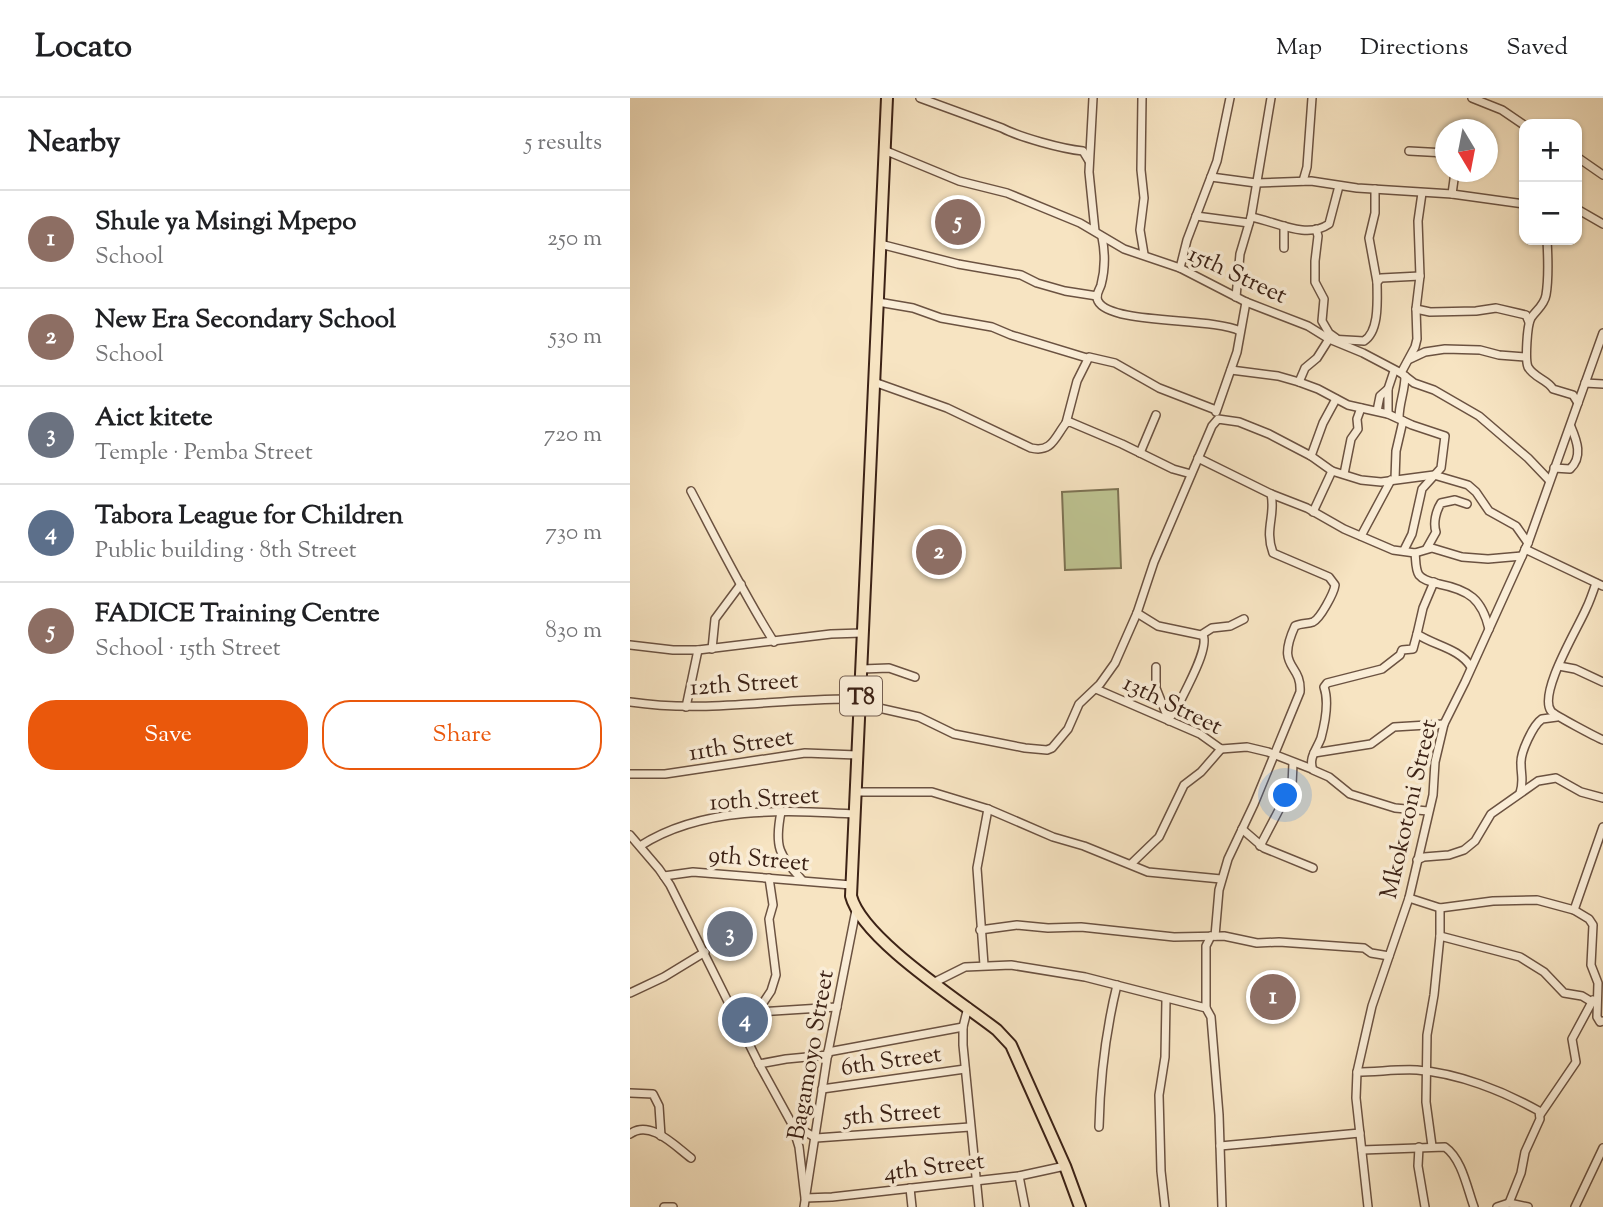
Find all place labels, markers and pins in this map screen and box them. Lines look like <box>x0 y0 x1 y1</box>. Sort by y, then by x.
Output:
pin: 5 <box>935 196 981 248</box>
pin: 2 <box>916 526 962 578</box>
pin: 3 <box>707 908 753 960</box>
pin: 1 <box>1250 971 1296 1023</box>
pin: 4 <box>722 994 768 1046</box>

